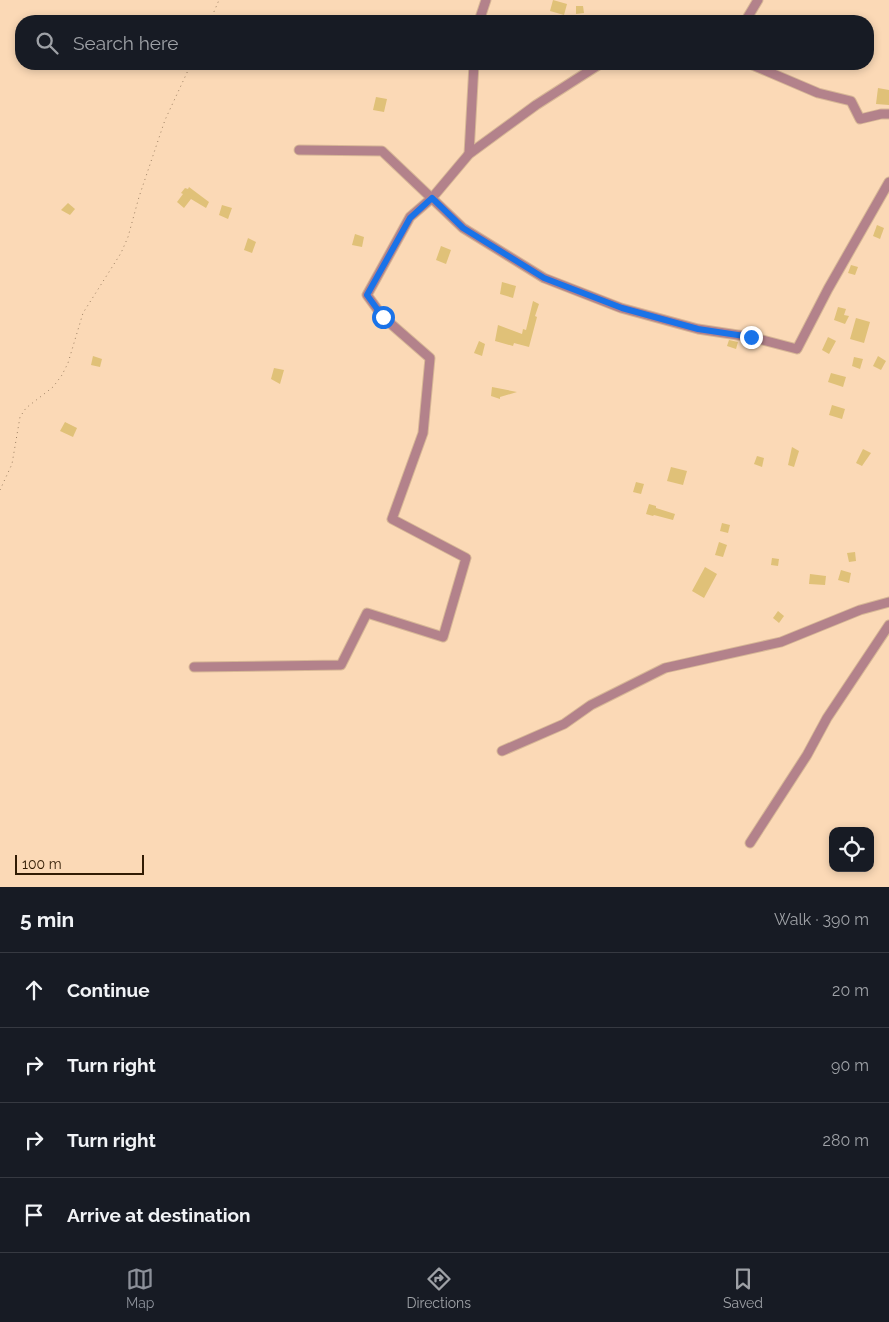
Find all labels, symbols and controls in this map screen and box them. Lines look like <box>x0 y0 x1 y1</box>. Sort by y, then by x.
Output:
search box <box>15 15 874 70</box>
icon: search <box>33 29 61 57</box>
text: Search here <box>73 32 179 54</box>
route start <box>372 306 395 329</box>
route end <box>740 326 763 349</box>
map controls <box>829 827 874 872</box>
button: locate <box>829 827 874 872</box>
scale bar <box>15 852 144 875</box>
text: 100 m <box>22 856 62 872</box>
text: 5 min <box>20 907 74 932</box>
text: Walk · 390 m <box>774 910 869 929</box>
icon: ahead <box>20 976 48 1004</box>
text: Continue <box>67 979 150 1001</box>
text: 20 m <box>832 981 869 1000</box>
icon: right <box>20 1051 48 1079</box>
text: Turn right <box>67 1054 156 1076</box>
text: 90 m <box>831 1056 869 1075</box>
icon: right <box>20 1126 48 1154</box>
text: Turn right <box>67 1129 156 1151</box>
text: 280 m <box>823 1131 869 1150</box>
icon: arrive <box>20 1201 48 1229</box>
text: Arrive at destination <box>67 1204 251 1226</box>
tab: Map <box>126 1265 154 1311</box>
tab: Directions <box>406 1265 471 1311</box>
tab: Saved <box>723 1265 763 1311</box>

